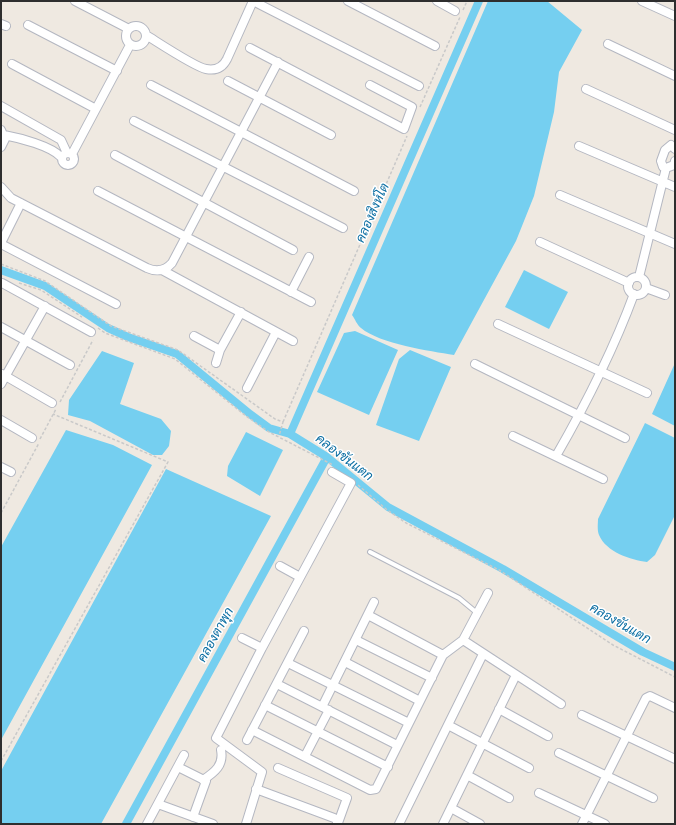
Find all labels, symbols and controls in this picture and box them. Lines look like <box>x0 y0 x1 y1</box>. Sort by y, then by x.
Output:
water label: คลองสิงห์โต <box>353 181 393 245</box>
water label: คลองขันแตก <box>312 431 376 485</box>
water label: คลองขันแตก <box>587 600 653 648</box>
water label: คลองตาพุก <box>195 605 237 665</box>

